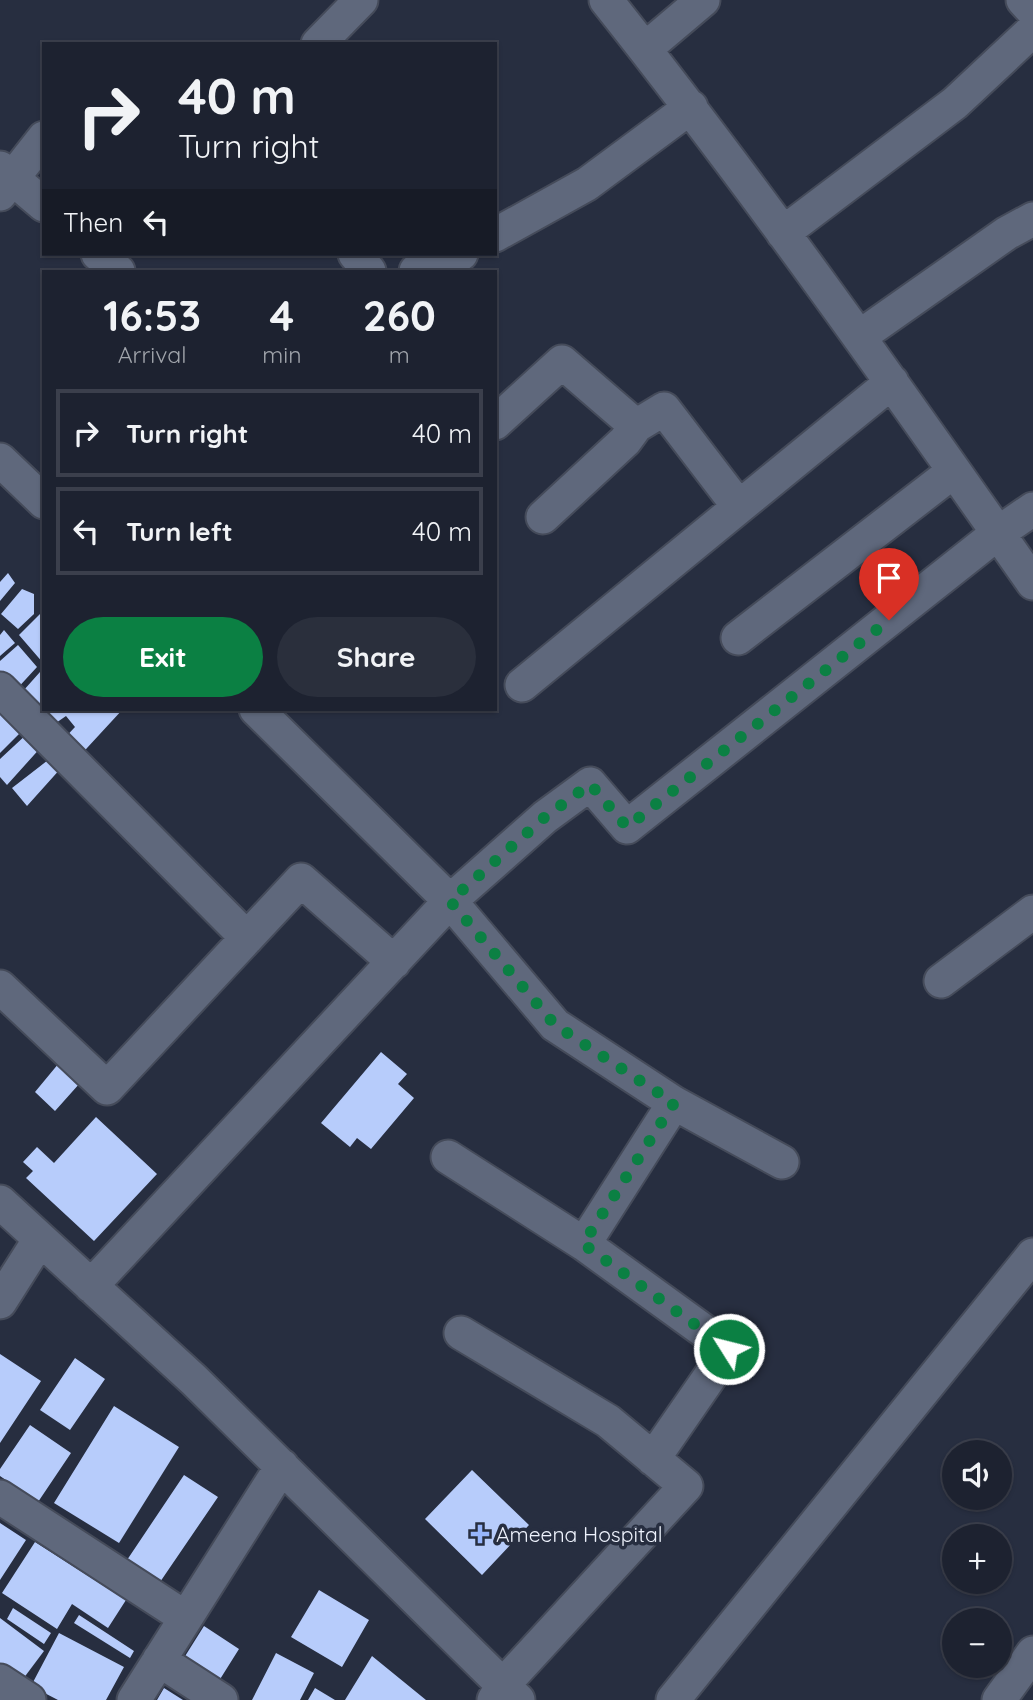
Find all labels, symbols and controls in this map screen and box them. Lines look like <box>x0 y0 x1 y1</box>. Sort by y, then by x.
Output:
text: 40 m <box>178 65 296 126</box>
icon: right <box>63 70 154 161</box>
text: Turn right <box>178 126 319 166</box>
icon: left <box>137 203 175 241</box>
text: Then <box>63 206 123 239</box>
text: 16:53 <box>103 289 201 342</box>
text: 4 <box>270 289 294 342</box>
text: 260 <box>363 289 436 342</box>
text: Arrival <box>118 340 187 369</box>
text: min <box>262 340 302 369</box>
text: m <box>389 340 410 369</box>
icon: right <box>67 414 105 452</box>
text: Turn right <box>126 417 248 450</box>
text: 40 m <box>412 417 472 450</box>
icon: left <box>67 512 105 550</box>
text: Turn left <box>126 515 233 548</box>
text: 40 m <box>412 515 472 548</box>
pin <box>859 548 919 620</box>
icon: arrive <box>870 559 908 597</box>
button: Exit <box>63 617 263 697</box>
button: Share <box>277 617 476 697</box>
position arrow <box>692 1312 766 1386</box>
map controls <box>942 1440 1012 1678</box>
button: sound <box>942 1440 1012 1510</box>
place label: Ameena Hospital <box>496 1521 663 1547</box>
marker: Ameena Hospital <box>470 1524 490 1544</box>
button: + <box>942 1524 1012 1594</box>
button: − <box>942 1608 1012 1678</box>

